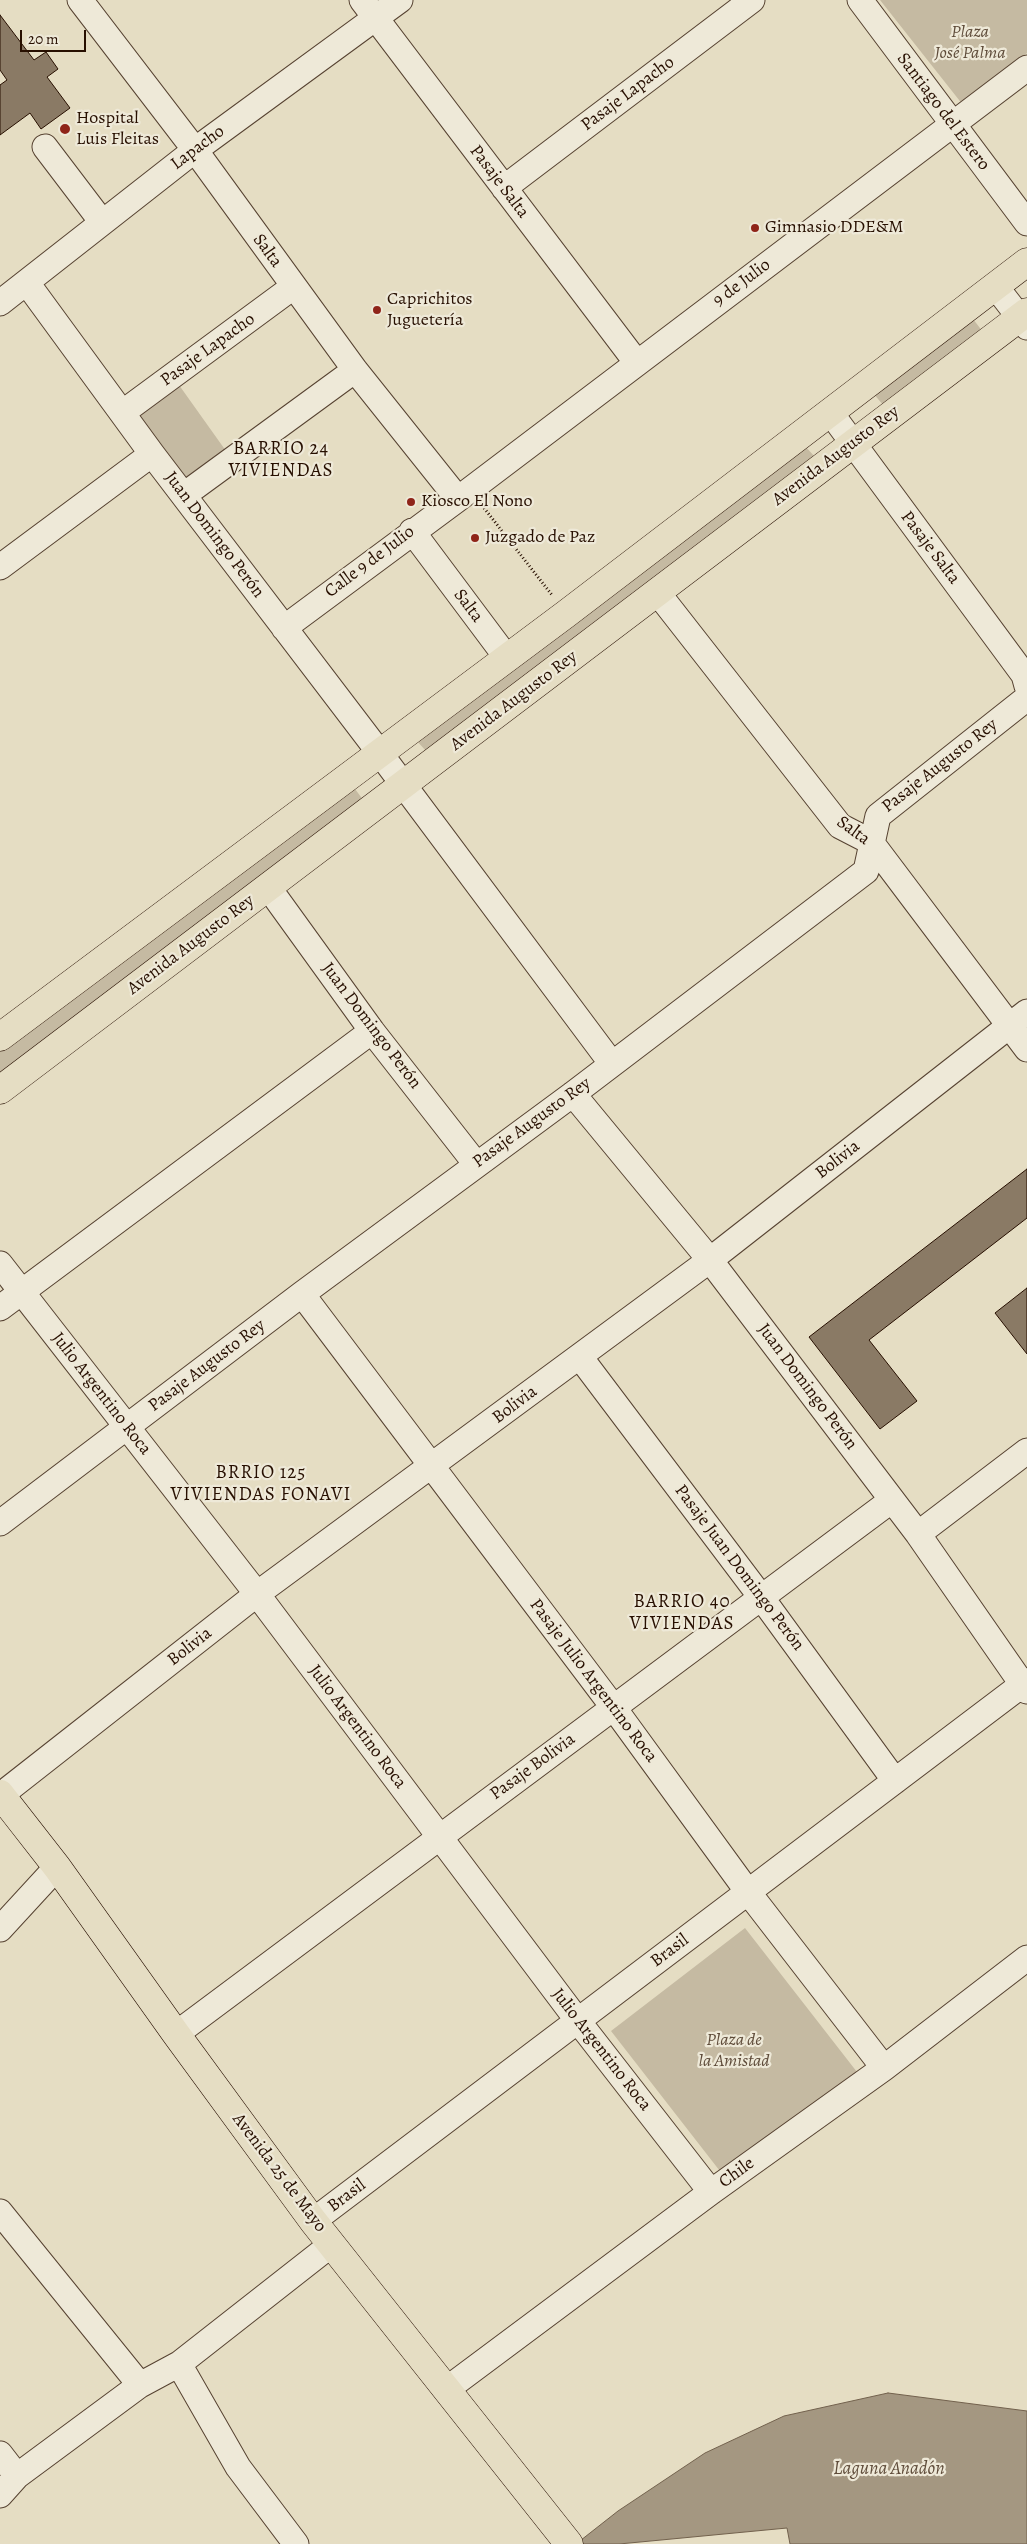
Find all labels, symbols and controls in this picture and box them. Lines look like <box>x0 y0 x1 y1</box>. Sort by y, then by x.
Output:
scale bar <box>22 20 89 52</box>
park label: Plaza José Palma <box>935 22 1005 64</box>
text: 20 m <box>28 29 59 49</box>
street label: Santiago del Estero <box>892 49 994 175</box>
street label: Pasaje Lapacho <box>577 52 679 136</box>
place label: Hospital Luis Fleitas <box>76 108 159 150</box>
street label: Lapacho <box>167 121 229 175</box>
marker: Hospital Luis Fleitas <box>58 122 72 136</box>
street label: Pasaje Salta <box>465 141 533 223</box>
place label: Gimnasio DDE&M <box>765 217 904 239</box>
marker: Gimnasio DDE&M <box>749 222 761 234</box>
street label: Salta <box>248 230 286 272</box>
street label: 9 de Julio <box>709 254 775 312</box>
place label: Caprichitos Juguetería <box>387 289 473 332</box>
marker: Caprichitos Juguetería <box>371 304 383 316</box>
street label: Pasaje Lapacho <box>157 309 259 391</box>
street label: Avenida Augusto Rey <box>768 401 904 511</box>
district label: BARRIO 24 VIVIENDAS <box>227 438 335 482</box>
street label: Juan Domingo Perón <box>159 468 269 602</box>
place label: Kiosco El Nono <box>421 491 532 513</box>
marker: Kiosco El Nono <box>405 496 417 508</box>
street label: Pasaje Salta <box>896 507 964 589</box>
street label: Calle 9 de Julio <box>321 521 419 603</box>
place label: Juzgado de Paz <box>485 527 595 549</box>
marker: Juzgado de Paz <box>469 532 481 544</box>
street label: Salta <box>448 585 488 627</box>
street label: Avenida Augusto Rey <box>446 646 582 756</box>
street label: Pasaje Augusto Rey <box>878 714 1002 818</box>
street label: Salta <box>832 812 874 850</box>
street label: Avenida Augusto Rey <box>123 890 259 1000</box>
street label: Juan Domingo Perón <box>316 959 426 1093</box>
street label: Pasaje Augusto Rey <box>469 1073 595 1173</box>
street label: Bolivia <box>811 1136 865 1184</box>
street label: Pasaje Augusto Rey <box>144 1315 270 1417</box>
street label: Juan Domingo Perón <box>752 1320 862 1454</box>
street label: Julio Argentino Roca <box>46 1328 156 1460</box>
street label: Bolivia <box>488 1381 542 1429</box>
district label: BRRIO 125 VIVIENDAS FONAVI <box>169 1462 353 1506</box>
street label: Pasaje Juan Domingo Perón <box>669 1481 809 1655</box>
district label: BARRIO 40 VIVIENDAS <box>628 1591 736 1635</box>
street label: Pasaje Julio Argentino Roca <box>524 1595 662 1767</box>
street label: Bolivia <box>163 1623 217 1671</box>
street label: Julio Argentino Roca <box>303 1661 411 1793</box>
street label: Pasaje Bolivia <box>486 1729 580 1805</box>
street label: Brasil <box>647 1930 693 1972</box>
street label: Julio Argentino Roca <box>546 1984 656 2116</box>
park label: Plaza de la Amistad <box>698 2030 770 2072</box>
street label: Avenida 25 de Mayo <box>227 2109 331 2237</box>
street label: Chile <box>715 2153 759 2193</box>
street label: Brasil <box>324 2175 370 2217</box>
water label: Laguna Anadón <box>833 2458 945 2480</box>

